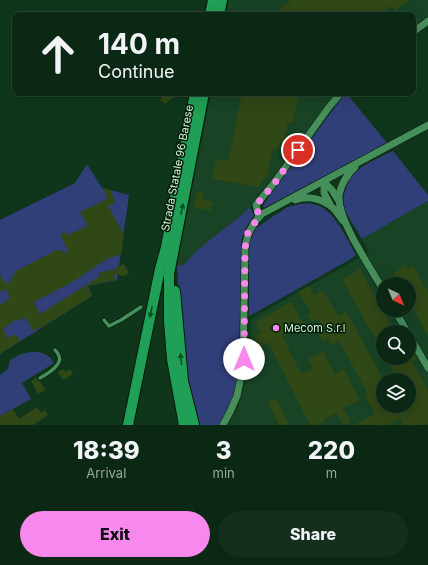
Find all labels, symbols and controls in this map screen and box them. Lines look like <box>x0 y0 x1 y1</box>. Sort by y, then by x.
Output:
text: 140 m <box>98 27 180 61</box>
icon: ahead <box>32 28 84 80</box>
text: Continue <box>98 61 175 82</box>
street label: Strada Statale 96 Barese <box>158 104 196 232</box>
pin <box>281 133 315 167</box>
icon: arrive <box>287 139 309 161</box>
one-way arrow <box>179 203 185 216</box>
north arrow <box>376 277 416 317</box>
map controls <box>376 277 416 413</box>
one-way arrow <box>148 306 154 318</box>
place label: Mecom S.r.l <box>284 321 345 335</box>
marker: Mecom S.r.l <box>271 323 281 333</box>
button: search <box>376 325 416 365</box>
position arrow <box>223 338 265 380</box>
one-way arrow <box>178 353 184 365</box>
button: layers <box>376 373 416 413</box>
text: 18:39 <box>73 436 140 465</box>
text: 3 <box>216 436 232 465</box>
text: 220 <box>308 436 355 465</box>
text: Arrival <box>86 465 126 481</box>
text: min <box>213 465 235 481</box>
text: m <box>326 465 337 481</box>
button: Exit <box>20 511 210 557</box>
button: Share <box>218 511 408 557</box>

